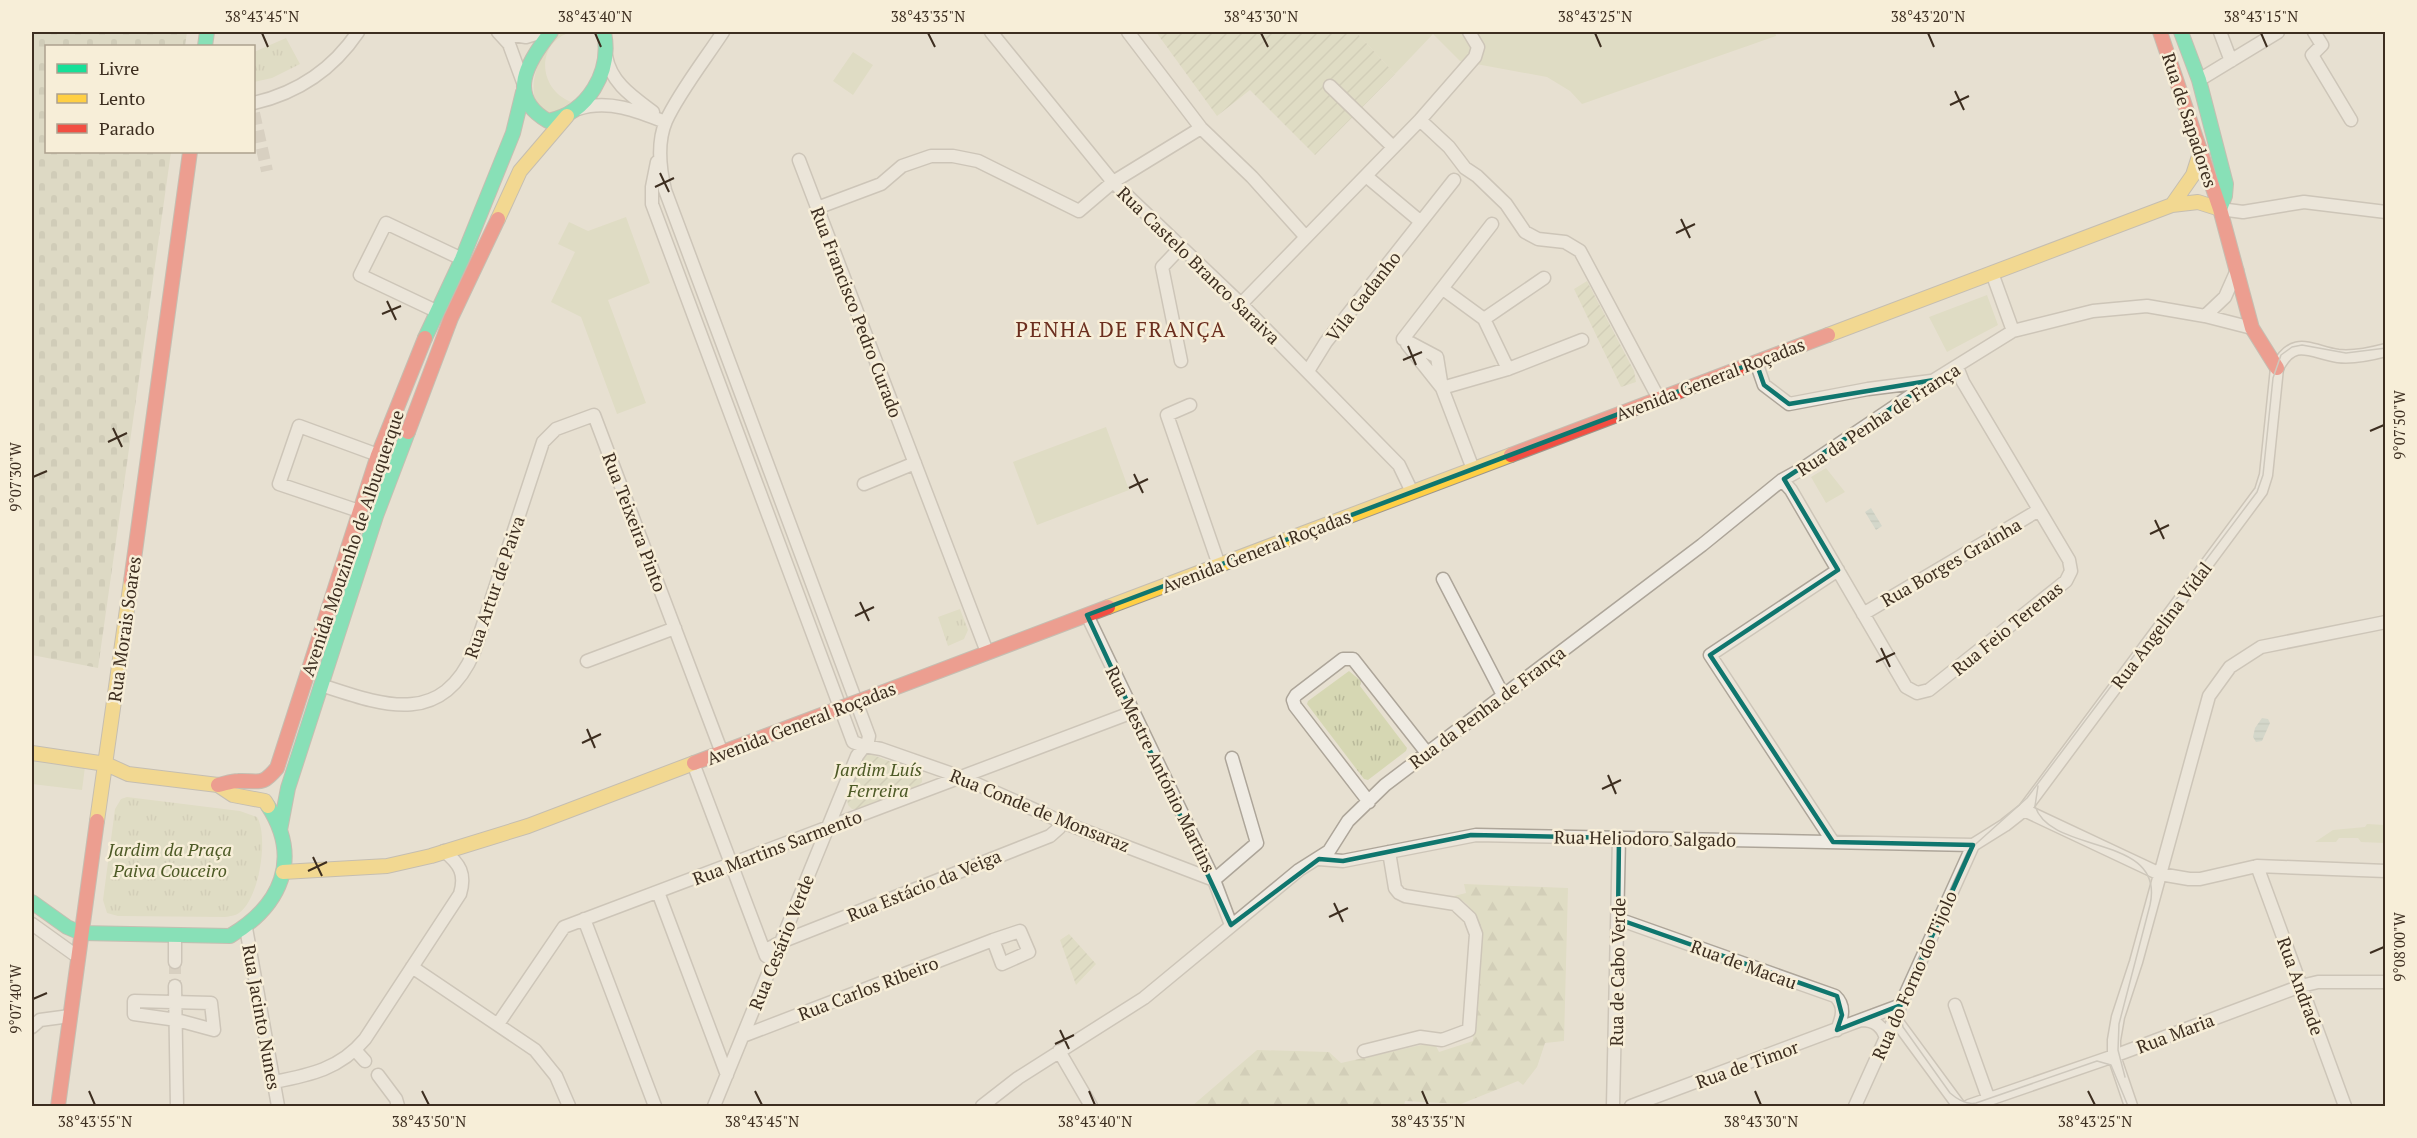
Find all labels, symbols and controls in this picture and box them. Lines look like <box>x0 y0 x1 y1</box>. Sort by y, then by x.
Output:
text: 38°43'45"N <box>225 6 299 26</box>
text: 38°43'40"N <box>558 6 632 26</box>
text: 38°43'35"N <box>891 6 965 26</box>
text: 38°43'30"N <box>1224 6 1298 26</box>
text: 38°43'25"N <box>1558 6 1632 26</box>
text: 38°43'20"N <box>1891 6 1965 26</box>
text: 38°43'15"N <box>2224 6 2298 26</box>
legend <box>45 45 255 153</box>
street label: Rua de Sapadores <box>2157 50 2223 190</box>
text: Livre <box>99 56 139 80</box>
text: Lento <box>99 86 145 110</box>
text: Parado <box>99 116 155 140</box>
street label: Rua Castelo Branco Saraiva <box>1112 181 1286 349</box>
street label: Rua Francisco Pedro Curado <box>806 203 908 421</box>
street label: Vila Gadanho <box>1320 246 1406 346</box>
district label: PENHA DE FRANÇA <box>1015 315 1227 343</box>
street label: Avenida General Roçadas <box>1612 332 1808 426</box>
street label: Rua da Penha de França <box>1792 357 1964 481</box>
text: 9°07'50"W <box>2389 389 2409 460</box>
street label: Avenida Mouzinho de Albuquerque <box>295 407 409 679</box>
text: 9°07'30"W <box>5 441 25 512</box>
street label: Rua Teixeira Pinto <box>597 449 673 595</box>
street label: Avenida General Roçadas <box>1158 504 1354 598</box>
street label: Rua Borges Graínha <box>1877 512 2025 612</box>
street label: Rua Artur de Paiva <box>458 513 530 661</box>
street label: Rua Morais Soares <box>102 555 146 703</box>
street label: Rua Angelina Vidal <box>2105 557 2217 693</box>
street label: Rua Feio Terenas <box>1946 576 2068 680</box>
street label: Rua da Penha de França <box>1404 640 1570 774</box>
street label: Rua Mestre António Martins <box>1101 662 1221 876</box>
street label: Avenida General Roçadas <box>703 676 899 770</box>
park label: Jardim Luís Ferreira <box>833 757 922 802</box>
street label: Rua Conde de Monsaraz <box>947 763 1133 857</box>
street label: Rua Martins Sarmento <box>689 804 865 890</box>
street label: Rua Heliodoro Salgado <box>1554 824 1736 852</box>
park label: Jardim da Praça Paiva Couceiro <box>107 837 232 882</box>
street label: Rua Estácio da Veiga <box>843 843 1005 927</box>
street label: Rua Cesário Verde <box>743 871 819 1013</box>
street label: Rua do Forno do Tijolo <box>1866 887 1962 1063</box>
street label: Rua de Cabo Verde <box>1604 897 1630 1047</box>
text: 9°08'00"W <box>2389 911 2409 982</box>
street label: Rua de Macau <box>1688 934 1800 994</box>
street label: Rua Andrade <box>2272 934 2330 1038</box>
street label: Rua Jacinto Nunes <box>237 943 287 1091</box>
street label: Rua Carlos Ribeiro <box>794 950 942 1026</box>
text: 9°07'40"W <box>5 963 25 1034</box>
street label: Rua Maria <box>2133 1007 2217 1059</box>
street label: Rua de Timor <box>1692 1034 1802 1094</box>
text: 38°43'55"N <box>58 1111 132 1131</box>
text: 38°43'50"N <box>392 1111 466 1131</box>
text: 38°43'45"N <box>725 1111 799 1131</box>
text: 38°43'40"N <box>1058 1111 1132 1131</box>
text: 38°43'35"N <box>1391 1111 1465 1131</box>
text: 38°43'30"N <box>1724 1111 1798 1131</box>
text: 38°43'25"N <box>2058 1111 2132 1131</box>

